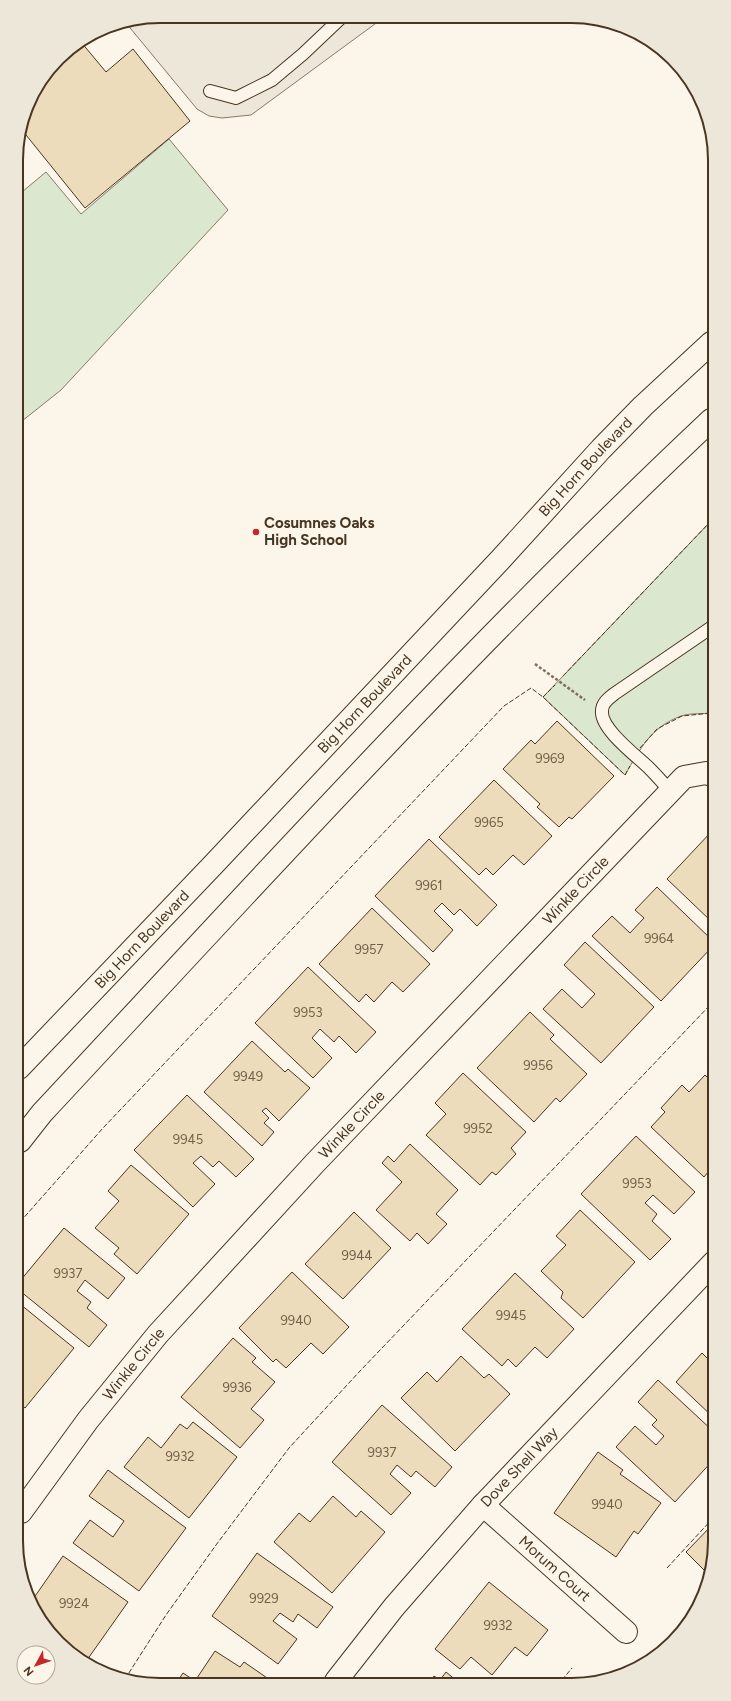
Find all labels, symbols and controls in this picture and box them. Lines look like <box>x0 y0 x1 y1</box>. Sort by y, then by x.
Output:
street label: Big Horn Boulevard <box>535 413 636 520</box>
place label: Cosumnes Oaks High School <box>264 514 374 549</box>
marker: Cosumnes Oaks High School <box>251 527 261 537</box>
street label: Big Horn Boulevard <box>314 651 415 757</box>
house number: 9969 <box>535 751 565 766</box>
house number: 9965 <box>474 815 504 830</box>
street label: Winkle Circle <box>539 852 612 928</box>
house number: 9961 <box>415 878 443 893</box>
street label: Big Horn Boulevard <box>91 886 193 992</box>
house number: 9964 <box>644 931 674 946</box>
house number: 9957 <box>354 942 384 957</box>
house number: 9953 <box>293 1005 323 1020</box>
house number: 9956 <box>523 1058 553 1073</box>
house number: 9949 <box>233 1069 263 1084</box>
street label: Winkle Circle <box>315 1087 389 1163</box>
house number: 9952 <box>463 1121 493 1136</box>
house number: 9945 <box>173 1132 203 1147</box>
house number: 9953 <box>622 1176 652 1191</box>
house number: 9944 <box>342 1248 372 1263</box>
house number: 9937 <box>54 1266 82 1281</box>
house number: 9945 <box>496 1308 526 1323</box>
house number: 9940 <box>280 1313 312 1328</box>
street label: Winkle Circle <box>99 1324 168 1404</box>
house number: 9936 <box>222 1380 252 1395</box>
street label: Dove Shell Way <box>477 1423 562 1511</box>
house number: 9937 <box>368 1445 396 1460</box>
house number: 9932 <box>165 1449 195 1464</box>
house number: 9940 <box>591 1497 623 1512</box>
street label: Morum Court <box>515 1532 595 1606</box>
house number: 9929 <box>249 1591 279 1606</box>
house number: 9924 <box>59 1596 89 1611</box>
house number: 9932 <box>483 1618 513 1633</box>
north arrow <box>16 1645 56 1685</box>
text: N <box>21 1664 36 1679</box>

